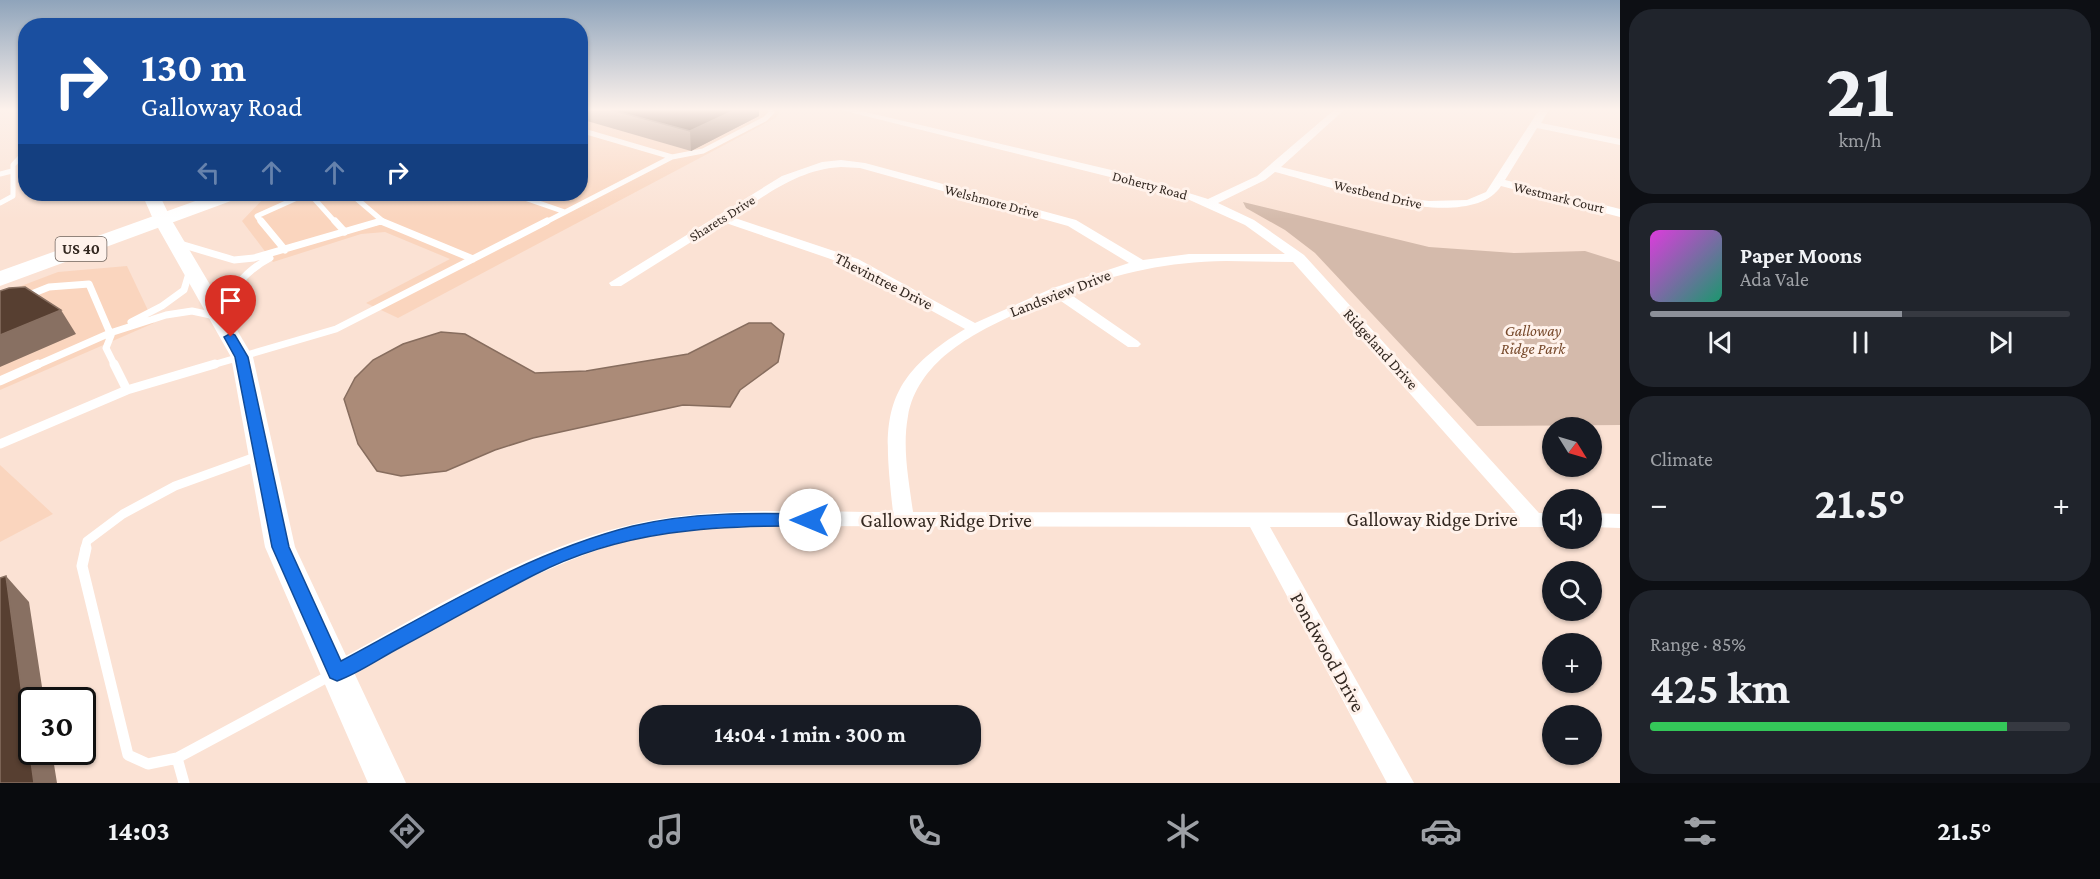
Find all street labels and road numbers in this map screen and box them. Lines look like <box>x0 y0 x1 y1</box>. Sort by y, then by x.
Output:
street label: Doherty Road <box>1111 167 1190 203</box>
street label: Westbend Drive <box>1332 176 1424 212</box>
street label: Westmark Court <box>1512 178 1606 216</box>
street label: Welshmore Drive <box>943 181 1041 221</box>
street label: Sharets Drive <box>686 191 758 245</box>
road number: US 40 <box>56 237 106 261</box>
street label: Thevintree Drive <box>832 249 936 313</box>
street label: Landsview Drive <box>1007 266 1113 320</box>
street label: Ridgeland Drive <box>1340 305 1422 393</box>
street label: Galloway Ridge Drive <box>1346 508 1518 531</box>
street label: Galloway Ridge Drive <box>860 509 1032 532</box>
street label: Pondwood Drive <box>1286 589 1370 716</box>

